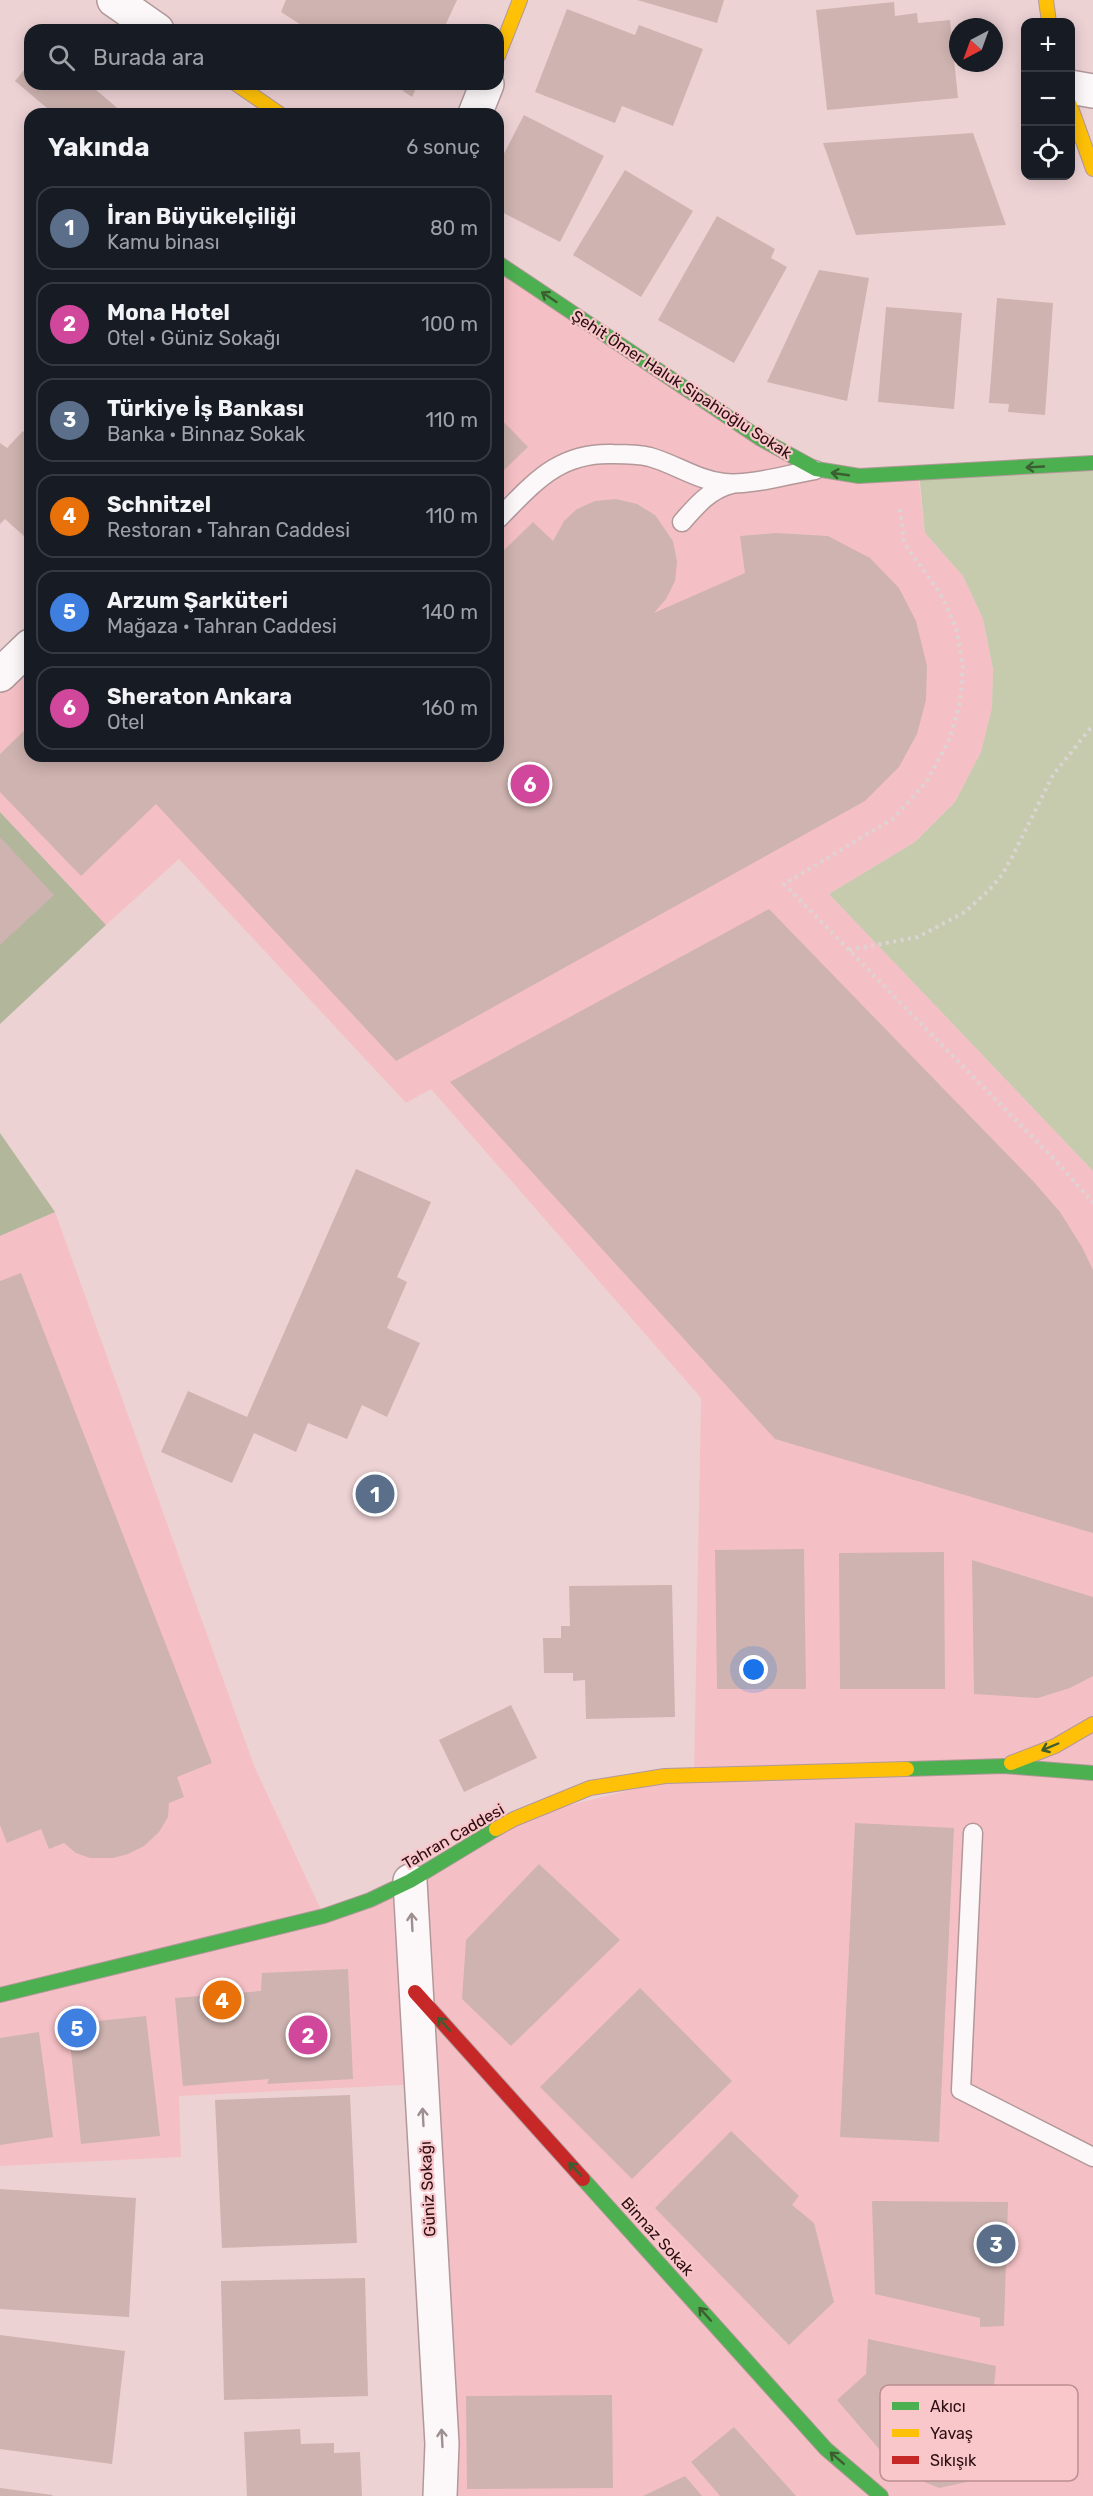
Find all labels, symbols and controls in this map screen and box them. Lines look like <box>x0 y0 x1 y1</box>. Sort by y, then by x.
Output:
north arrow <box>949 18 1003 72</box>
map controls <box>1021 18 1075 180</box>
button: + <box>1021 18 1075 72</box>
search box <box>24 24 504 90</box>
icon: search <box>45 41 78 74</box>
text: Burada ara <box>93 44 204 71</box>
button: − <box>1021 72 1075 126</box>
button: locate <box>1021 126 1075 180</box>
text: Yakında <box>48 132 150 163</box>
text: 6 sonuç <box>406 135 480 159</box>
text: İran Büyükelçiliği <box>107 203 296 230</box>
text: 1 <box>65 216 74 240</box>
text: 80 m <box>430 216 478 240</box>
text: Kamu binası <box>107 230 220 254</box>
one-way arrow <box>542 291 558 303</box>
text: Mona Hotel <box>107 299 230 326</box>
street label: Şehit Ömer Haluk Sipahioğlu Sokak <box>568 306 796 463</box>
text: 2 <box>63 312 76 336</box>
text: 100 m <box>421 312 478 336</box>
text: Otel · Güniz Sokağı <box>107 326 280 350</box>
text: Türkiye İş Bankası <box>107 395 304 422</box>
text: 3 <box>63 408 76 432</box>
text: 110 m <box>426 408 478 432</box>
text: Banka · Binnaz Sokak <box>107 422 305 446</box>
one-way arrow <box>1025 461 1045 472</box>
one-way arrow <box>831 469 850 480</box>
text: Schnitzel <box>107 491 211 518</box>
text: 4 <box>63 504 76 528</box>
text: 110 m <box>426 504 478 528</box>
text: Restoran · Tahran Caddesi <box>107 518 350 542</box>
text: Arzum Şarküteri <box>107 587 288 614</box>
text: 5 <box>63 600 76 624</box>
text: 140 m <box>422 600 478 624</box>
text: Mağaza · Tahran Caddesi <box>107 614 337 638</box>
text: Sheraton Ankara <box>107 683 292 710</box>
text: 6 <box>63 696 76 720</box>
text: 160 m <box>422 696 478 720</box>
text: Otel <box>107 710 144 734</box>
pin: 6 <box>510 762 550 806</box>
pin: 1 <box>356 1472 394 1516</box>
your location <box>739 1655 768 1684</box>
one-way arrow <box>1041 1742 1059 1754</box>
street label: Tahran Caddesi <box>399 1800 507 1873</box>
one-way arrow <box>406 1913 417 1933</box>
pin: 4 <box>202 1978 242 2022</box>
pin: 5 <box>58 2006 97 2050</box>
pin: 2 <box>288 2012 328 2058</box>
one-way arrow <box>437 2017 451 2032</box>
one-way arrow <box>417 2108 428 2128</box>
street label: Güniz Sokağı <box>416 2141 439 2237</box>
one-way arrow <box>568 2161 582 2176</box>
street label: Binnaz Sokak <box>617 2193 698 2280</box>
pin: 3 <box>976 2222 1016 2266</box>
one-way arrow <box>698 2306 712 2321</box>
legend <box>880 2385 1078 2481</box>
text: Akıcı <box>930 2397 966 2416</box>
text: Yavaş <box>930 2424 973 2443</box>
one-way arrow <box>436 2428 447 2448</box>
one-way arrow <box>829 2451 844 2465</box>
text: Sıkışık <box>930 2451 977 2470</box>

